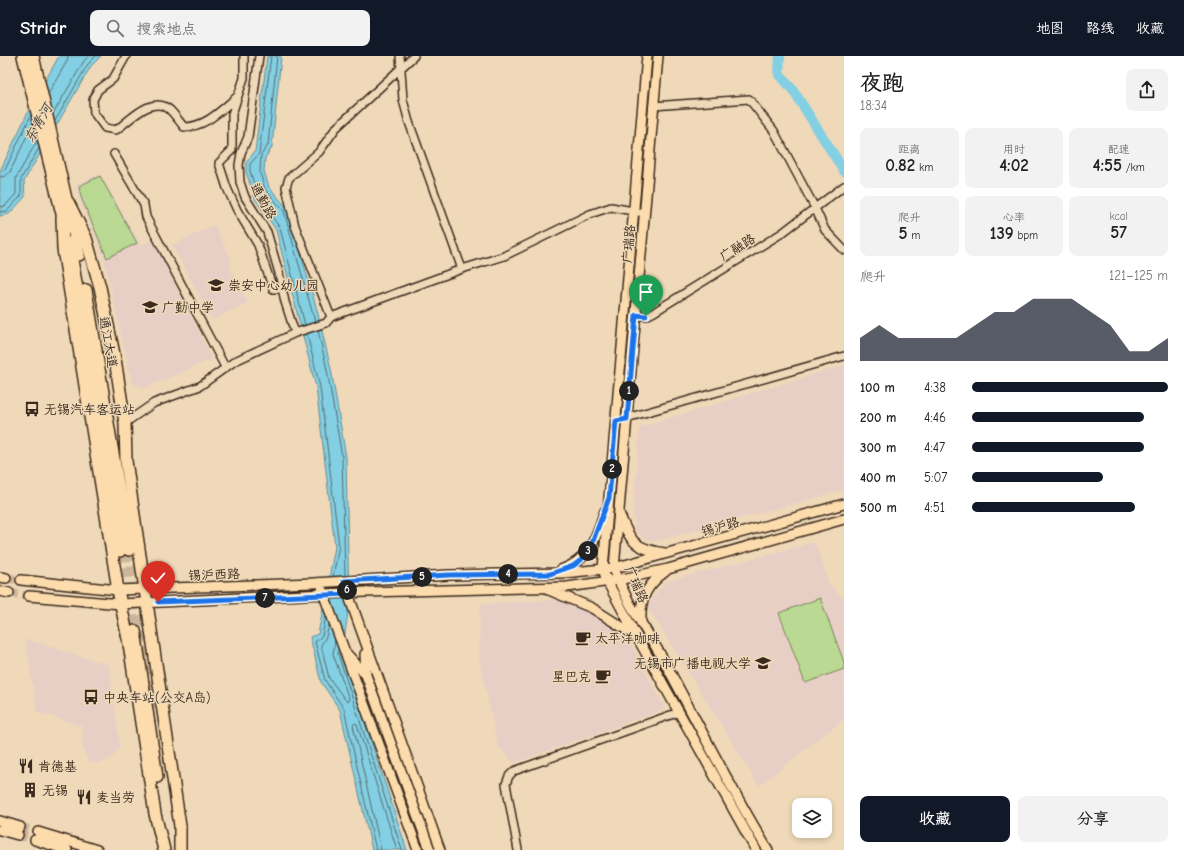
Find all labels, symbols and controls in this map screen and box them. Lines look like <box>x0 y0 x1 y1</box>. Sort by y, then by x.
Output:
search box <box>90 10 370 46</box>
text: Stridr <box>20 17 66 39</box>
icon: search <box>104 17 126 39</box>
text: 搜索地点 <box>136 20 196 38</box>
text: 地图 <box>1036 20 1064 37</box>
text: 路线 <box>1086 20 1114 37</box>
text: 收藏 <box>1136 20 1164 37</box>
button: share <box>1126 69 1168 111</box>
text: 夜跑 <box>860 70 904 96</box>
text: 18:34 <box>860 98 887 113</box>
water label: 东青河 <box>21 99 57 146</box>
text: 距离 <box>898 143 920 156</box>
text: 用时 <box>1003 143 1025 156</box>
text: 配速 <box>1108 143 1130 156</box>
text: 0.82 <box>885 156 915 175</box>
text: 4:02 <box>999 156 1029 175</box>
text: 4:55 <box>1092 156 1122 175</box>
text: km <box>915 161 933 174</box>
text: /km <box>1122 161 1145 174</box>
street label: 通勤路 <box>248 181 280 222</box>
text: kcal <box>1109 210 1128 223</box>
text: 爬升 <box>898 211 920 224</box>
text: 心率 <box>1003 211 1025 224</box>
text: 57 <box>1110 223 1127 242</box>
street label: 广瑞路 <box>619 224 638 264</box>
text: 5 <box>898 224 907 243</box>
text: 139 <box>990 224 1014 243</box>
text: m <box>907 229 920 242</box>
text: bpm <box>1014 229 1038 242</box>
street label: 广融路 <box>717 231 758 264</box>
text: 121–125 m <box>1109 268 1168 283</box>
text: 爬升 <box>860 269 886 284</box>
pin <box>629 275 663 316</box>
school or university icon: 崇安中心幼儿园 <box>207 276 225 294</box>
place label: 崇安中心幼儿园 <box>228 278 319 293</box>
icon: arrive <box>635 281 657 303</box>
school or university icon: 广勤中学 <box>141 298 159 316</box>
place label: 广勤中学 <box>162 300 214 315</box>
street label: 通江大道 <box>97 315 120 369</box>
text: 100 m <box>860 380 895 395</box>
text: 4:38 <box>924 380 946 395</box>
pin: 1 <box>619 381 639 401</box>
text: 1 <box>627 384 631 397</box>
bus stop icon: 无锡汽车客运站 <box>23 400 41 418</box>
place label: 无锡汽车客运站 <box>44 402 135 417</box>
text: 200 m <box>860 410 896 425</box>
text: 4:46 <box>924 410 946 425</box>
text: 300 m <box>860 440 896 455</box>
text: 4:47 <box>924 440 945 455</box>
pin: 2 <box>602 459 622 479</box>
text: 2 <box>609 462 615 475</box>
text: 400 m <box>860 470 896 485</box>
text: 5:07 <box>924 470 947 485</box>
text: 500 m <box>860 500 897 515</box>
text: 4:51 <box>924 500 945 515</box>
street label: 锡沪路 <box>699 514 741 539</box>
pin: 3 <box>578 541 598 561</box>
text: 3 <box>585 544 591 557</box>
pin <box>141 561 175 602</box>
street label: 广瑞路 <box>622 563 651 605</box>
pin: 4 <box>498 564 518 584</box>
street label: 锡沪西路 <box>188 566 240 583</box>
icon: check <box>147 567 169 589</box>
pin: 5 <box>412 567 432 587</box>
text: 4 <box>505 567 511 580</box>
text: 5 <box>419 570 425 583</box>
pin: 6 <box>337 580 357 600</box>
text: 6 <box>344 583 350 596</box>
pin: 7 <box>255 588 275 608</box>
text: 7 <box>263 591 267 604</box>
cafe icon: 太平洋咖啡 <box>574 629 592 647</box>
place label: 太平洋咖啡 <box>595 631 660 646</box>
school or university icon: 无锡市广播电视大学 <box>754 654 772 672</box>
place label: 无锡市广播电视大学 <box>634 656 751 671</box>
cafe icon: 星巴克 <box>594 667 612 685</box>
place label: 星巴克 <box>552 669 591 684</box>
bus stop icon: 中央车站(公交A岛) <box>82 688 100 706</box>
place label: 中央车站(公交A岛) <box>103 690 211 705</box>
restaurant icon: 肯德基 <box>17 757 35 775</box>
place label: 肯德基 <box>38 759 77 774</box>
building icon: 无锡 <box>21 781 39 799</box>
place label: 无锡 <box>42 783 68 798</box>
restaurant icon: 麦当劳 <box>75 788 93 806</box>
place label: 麦当劳 <box>96 790 135 805</box>
button: 收藏 <box>860 796 1010 842</box>
button: 分享 <box>1018 796 1168 842</box>
map controls <box>792 798 832 838</box>
button: layers <box>792 798 832 838</box>

